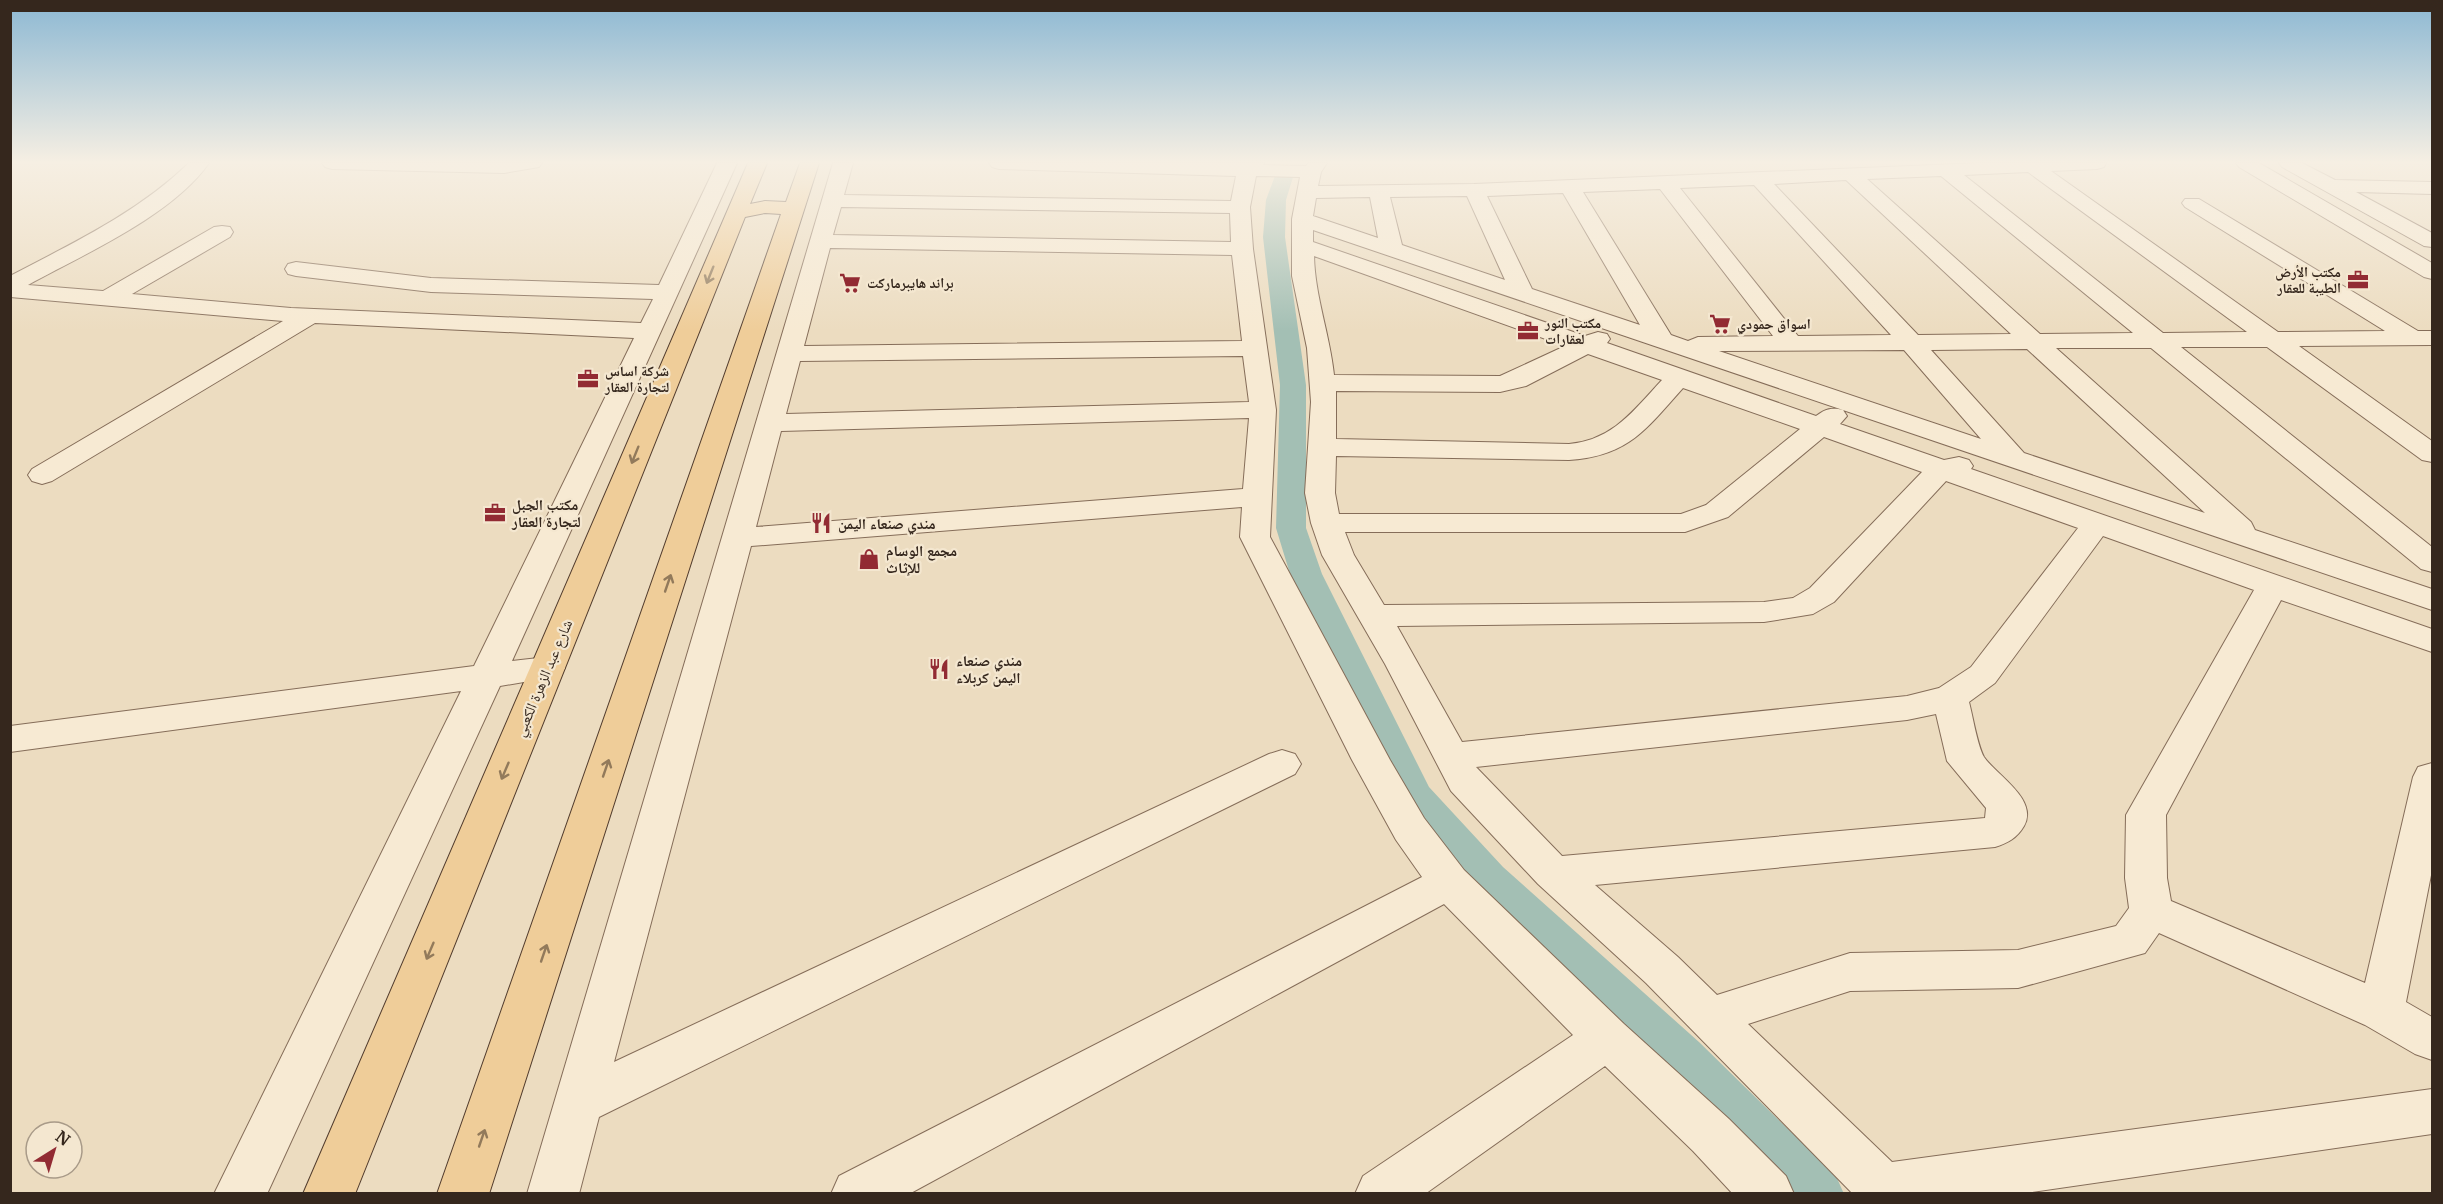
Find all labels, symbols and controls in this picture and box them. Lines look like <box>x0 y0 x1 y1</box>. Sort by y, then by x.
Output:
place label: مكتب الأرض الطيبة للعقار <box>2275 263 2341 297</box>
one-way arrow <box>704 265 715 283</box>
office icon: مكتب الأرض الطيبة للعقار <box>2346 268 2370 292</box>
supermarket icon: براند هايبرماركت <box>838 271 862 295</box>
place label: براند هايبرماركت <box>867 274 954 292</box>
supermarket icon: اسواق حمودي <box>1708 312 1732 336</box>
place label: مكتب النور لعقارات <box>1544 314 1601 348</box>
place label: اسواق حمودي <box>1737 315 1811 335</box>
office icon: مكتب النور لعقارات <box>1516 319 1540 343</box>
place label: شركة اساس لتجارة العقار <box>604 362 669 396</box>
office icon: شركة اساس لتجارة العقار <box>576 367 600 391</box>
one-way arrow <box>629 445 640 464</box>
place label: مكتب الجبل لتجارة العقار <box>511 495 581 531</box>
office icon: مكتب الجبل لتجارة العقار <box>483 501 507 525</box>
restaurant icon: مندي صنعاء اليمن <box>809 511 833 535</box>
place label: مندي صنعاء اليمن <box>838 514 936 535</box>
place label: مجمع الوسام للإثاث <box>886 541 957 577</box>
shop icon: مجمع الوسام للإثاث <box>857 547 881 571</box>
one-way arrow <box>663 574 674 593</box>
street label: شارع عبد الزهرة الكعبي <box>510 616 579 741</box>
place label: مندي صنعاء اليمن كربلاء <box>956 651 1022 687</box>
restaurant icon: مندي صنعاء اليمن كربلاء <box>927 657 951 681</box>
one-way arrow <box>601 759 612 778</box>
one-way arrow <box>499 761 510 780</box>
one-way arrow <box>424 941 435 960</box>
one-way arrow <box>539 944 550 963</box>
north arrow <box>24 1120 84 1180</box>
text: N <box>52 1126 74 1150</box>
one-way arrow <box>477 1129 488 1148</box>

